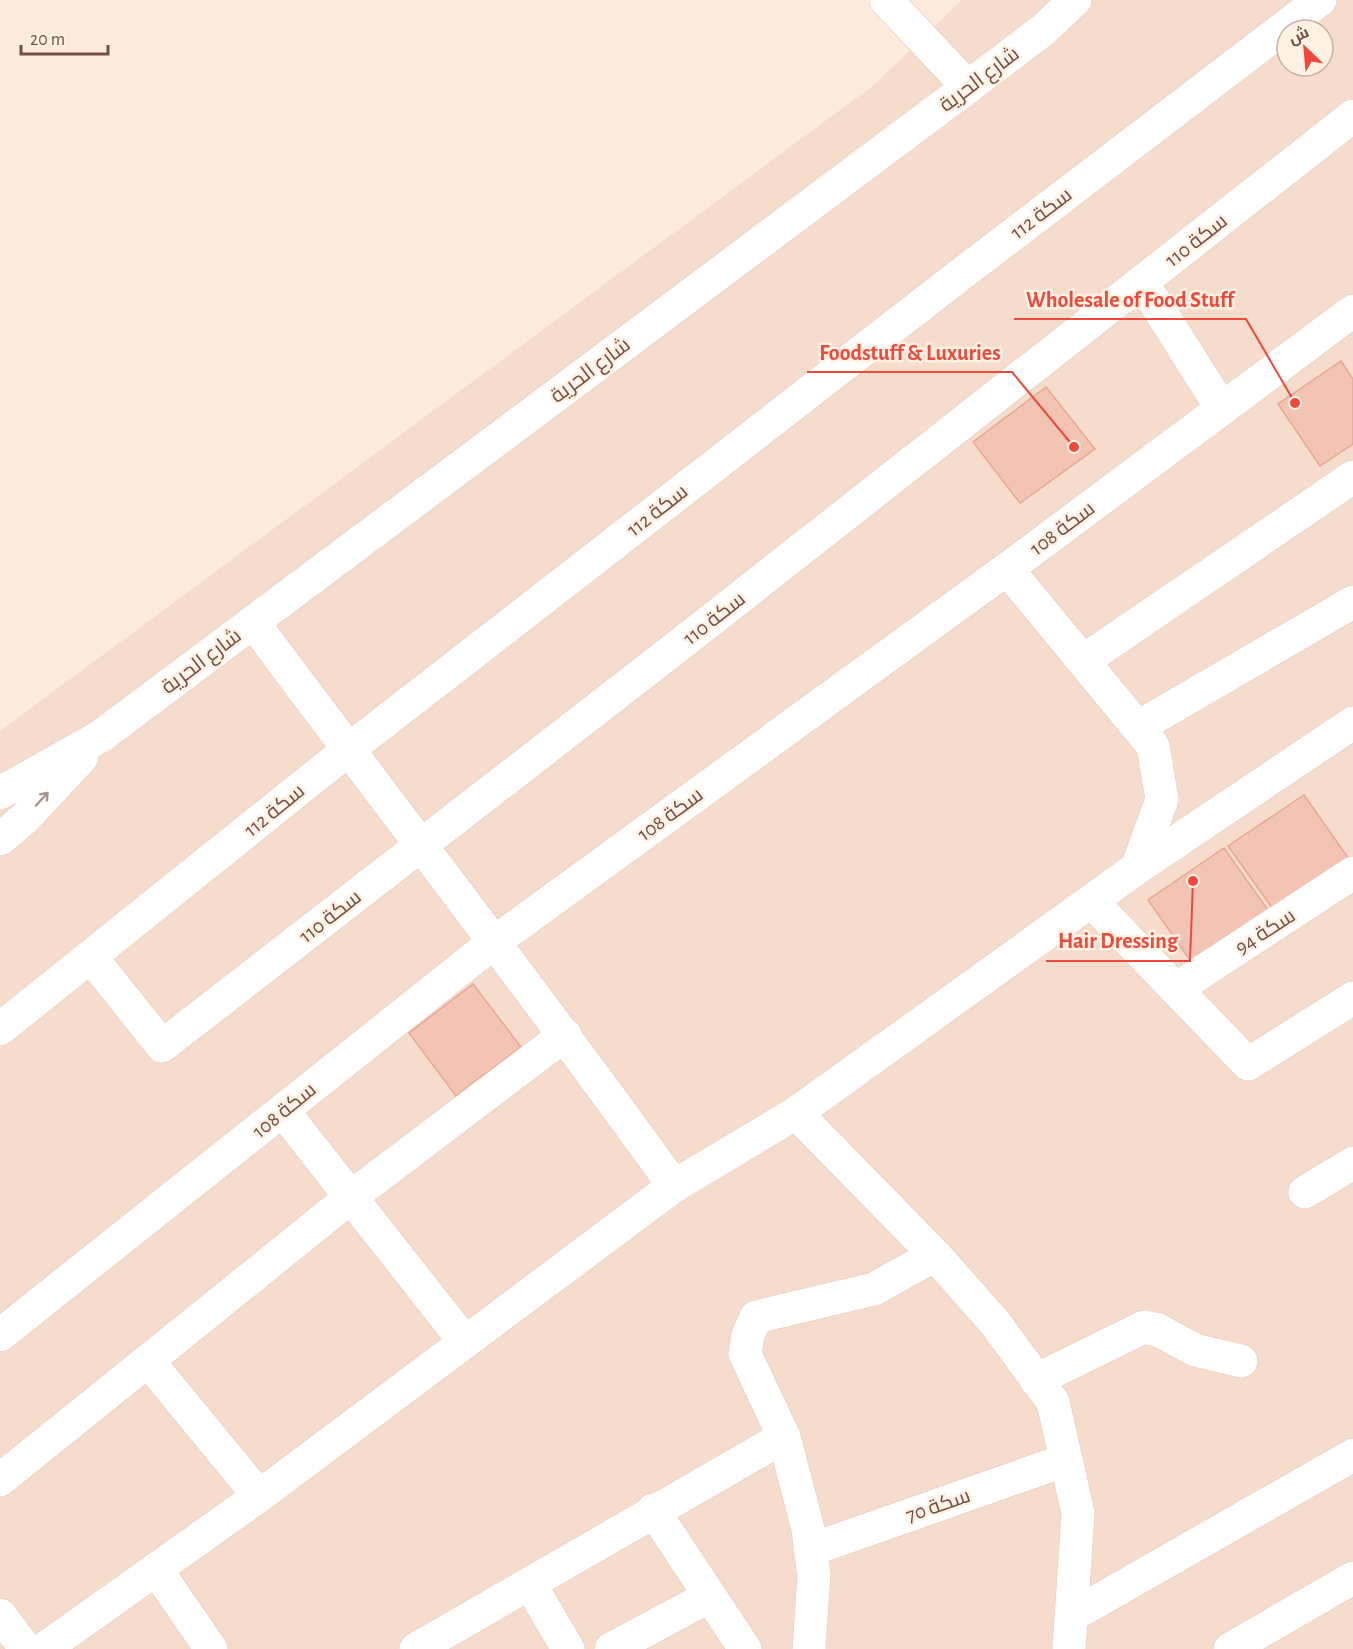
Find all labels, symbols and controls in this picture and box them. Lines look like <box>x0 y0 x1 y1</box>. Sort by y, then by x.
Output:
scale bar <box>21 18 108 56</box>
north arrow <box>1275 18 1335 78</box>
text: ش <box>1286 23 1312 48</box>
text: 20 m <box>30 31 65 49</box>
street label: شارع الحرية <box>935 43 1025 118</box>
street label: سكة 112 <box>1007 184 1076 243</box>
street label: سكة 110 <box>1161 210 1231 271</box>
callout: Wholesale of Food Stuff <box>1014 279 1246 319</box>
text: Wholesale of Food Stuff <box>1026 289 1236 311</box>
callout: Foodstuff & Luxuries <box>807 332 1012 372</box>
street label: شارع الحرية <box>546 334 636 409</box>
text: Foodstuff & Luxuries <box>819 342 1001 364</box>
street label: سكة 112 <box>623 480 692 540</box>
street label: سكة 108 <box>1026 497 1099 559</box>
street label: سكة 110 <box>679 588 749 649</box>
street label: شارع الحرية <box>157 625 247 700</box>
street label: سكة 112 <box>240 780 308 841</box>
street label: سكة 108 <box>634 784 707 845</box>
one-way arrow <box>35 792 49 807</box>
street label: سكة 110 <box>295 886 365 947</box>
street label: سكة 94 <box>1232 904 1299 958</box>
callout: Hair Dressing <box>1046 921 1190 961</box>
text: Hair Dressing <box>1058 930 1179 952</box>
street label: سكة 108 <box>249 1079 320 1142</box>
street label: سكة 70 <box>903 1485 973 1526</box>

